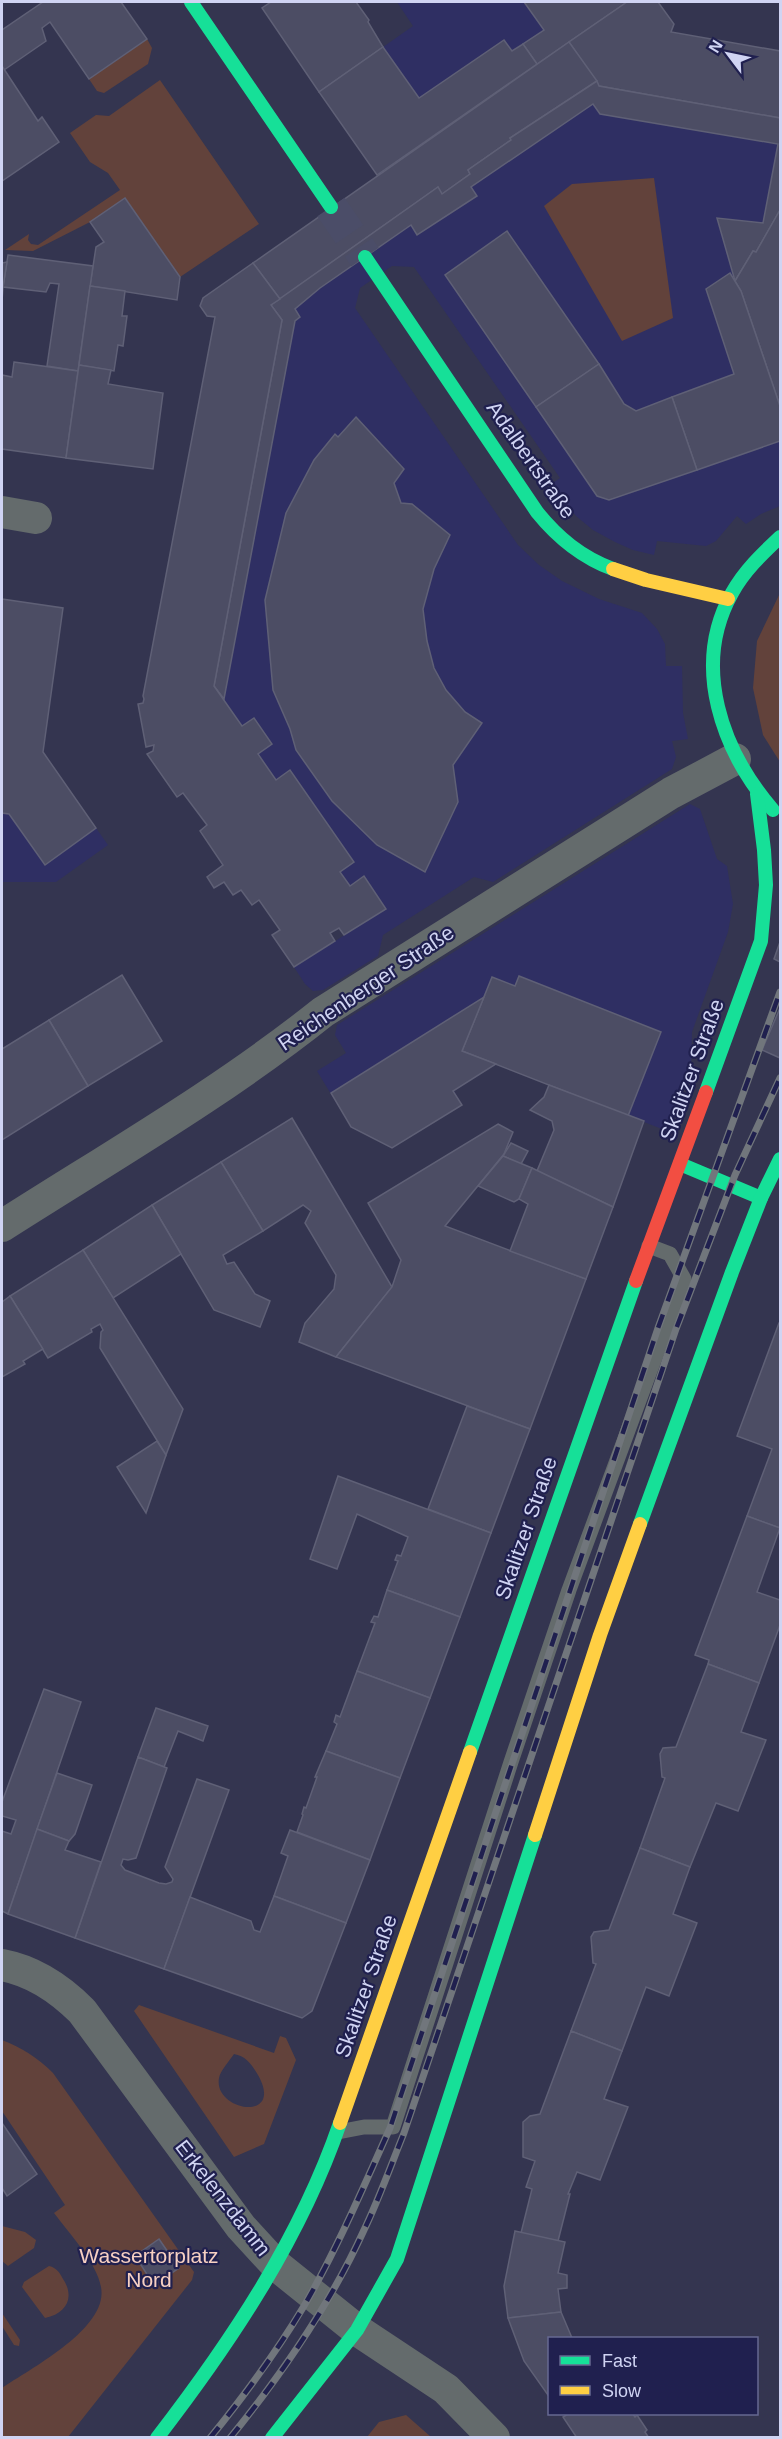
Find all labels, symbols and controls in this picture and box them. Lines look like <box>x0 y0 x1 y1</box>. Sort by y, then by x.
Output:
north arrow <box>698 24 758 84</box>
text: N <box>705 37 726 56</box>
street label: Adalbertstraße <box>482 397 580 523</box>
street label: Reichenberger Straße <box>274 920 458 1055</box>
street label: Skalitzer Straße <box>655 996 728 1144</box>
street label: Skalitzer Straße <box>490 1453 561 1602</box>
street label: Skalitzer Straße <box>330 1911 401 2060</box>
street label: Erkelenzdamm <box>171 2135 276 2260</box>
park label: Wassertorplatz Nord <box>79 2244 219 2291</box>
legend <box>548 2337 758 2415</box>
text: Fast <box>602 2351 637 2371</box>
text: Slow <box>602 2381 642 2401</box>

